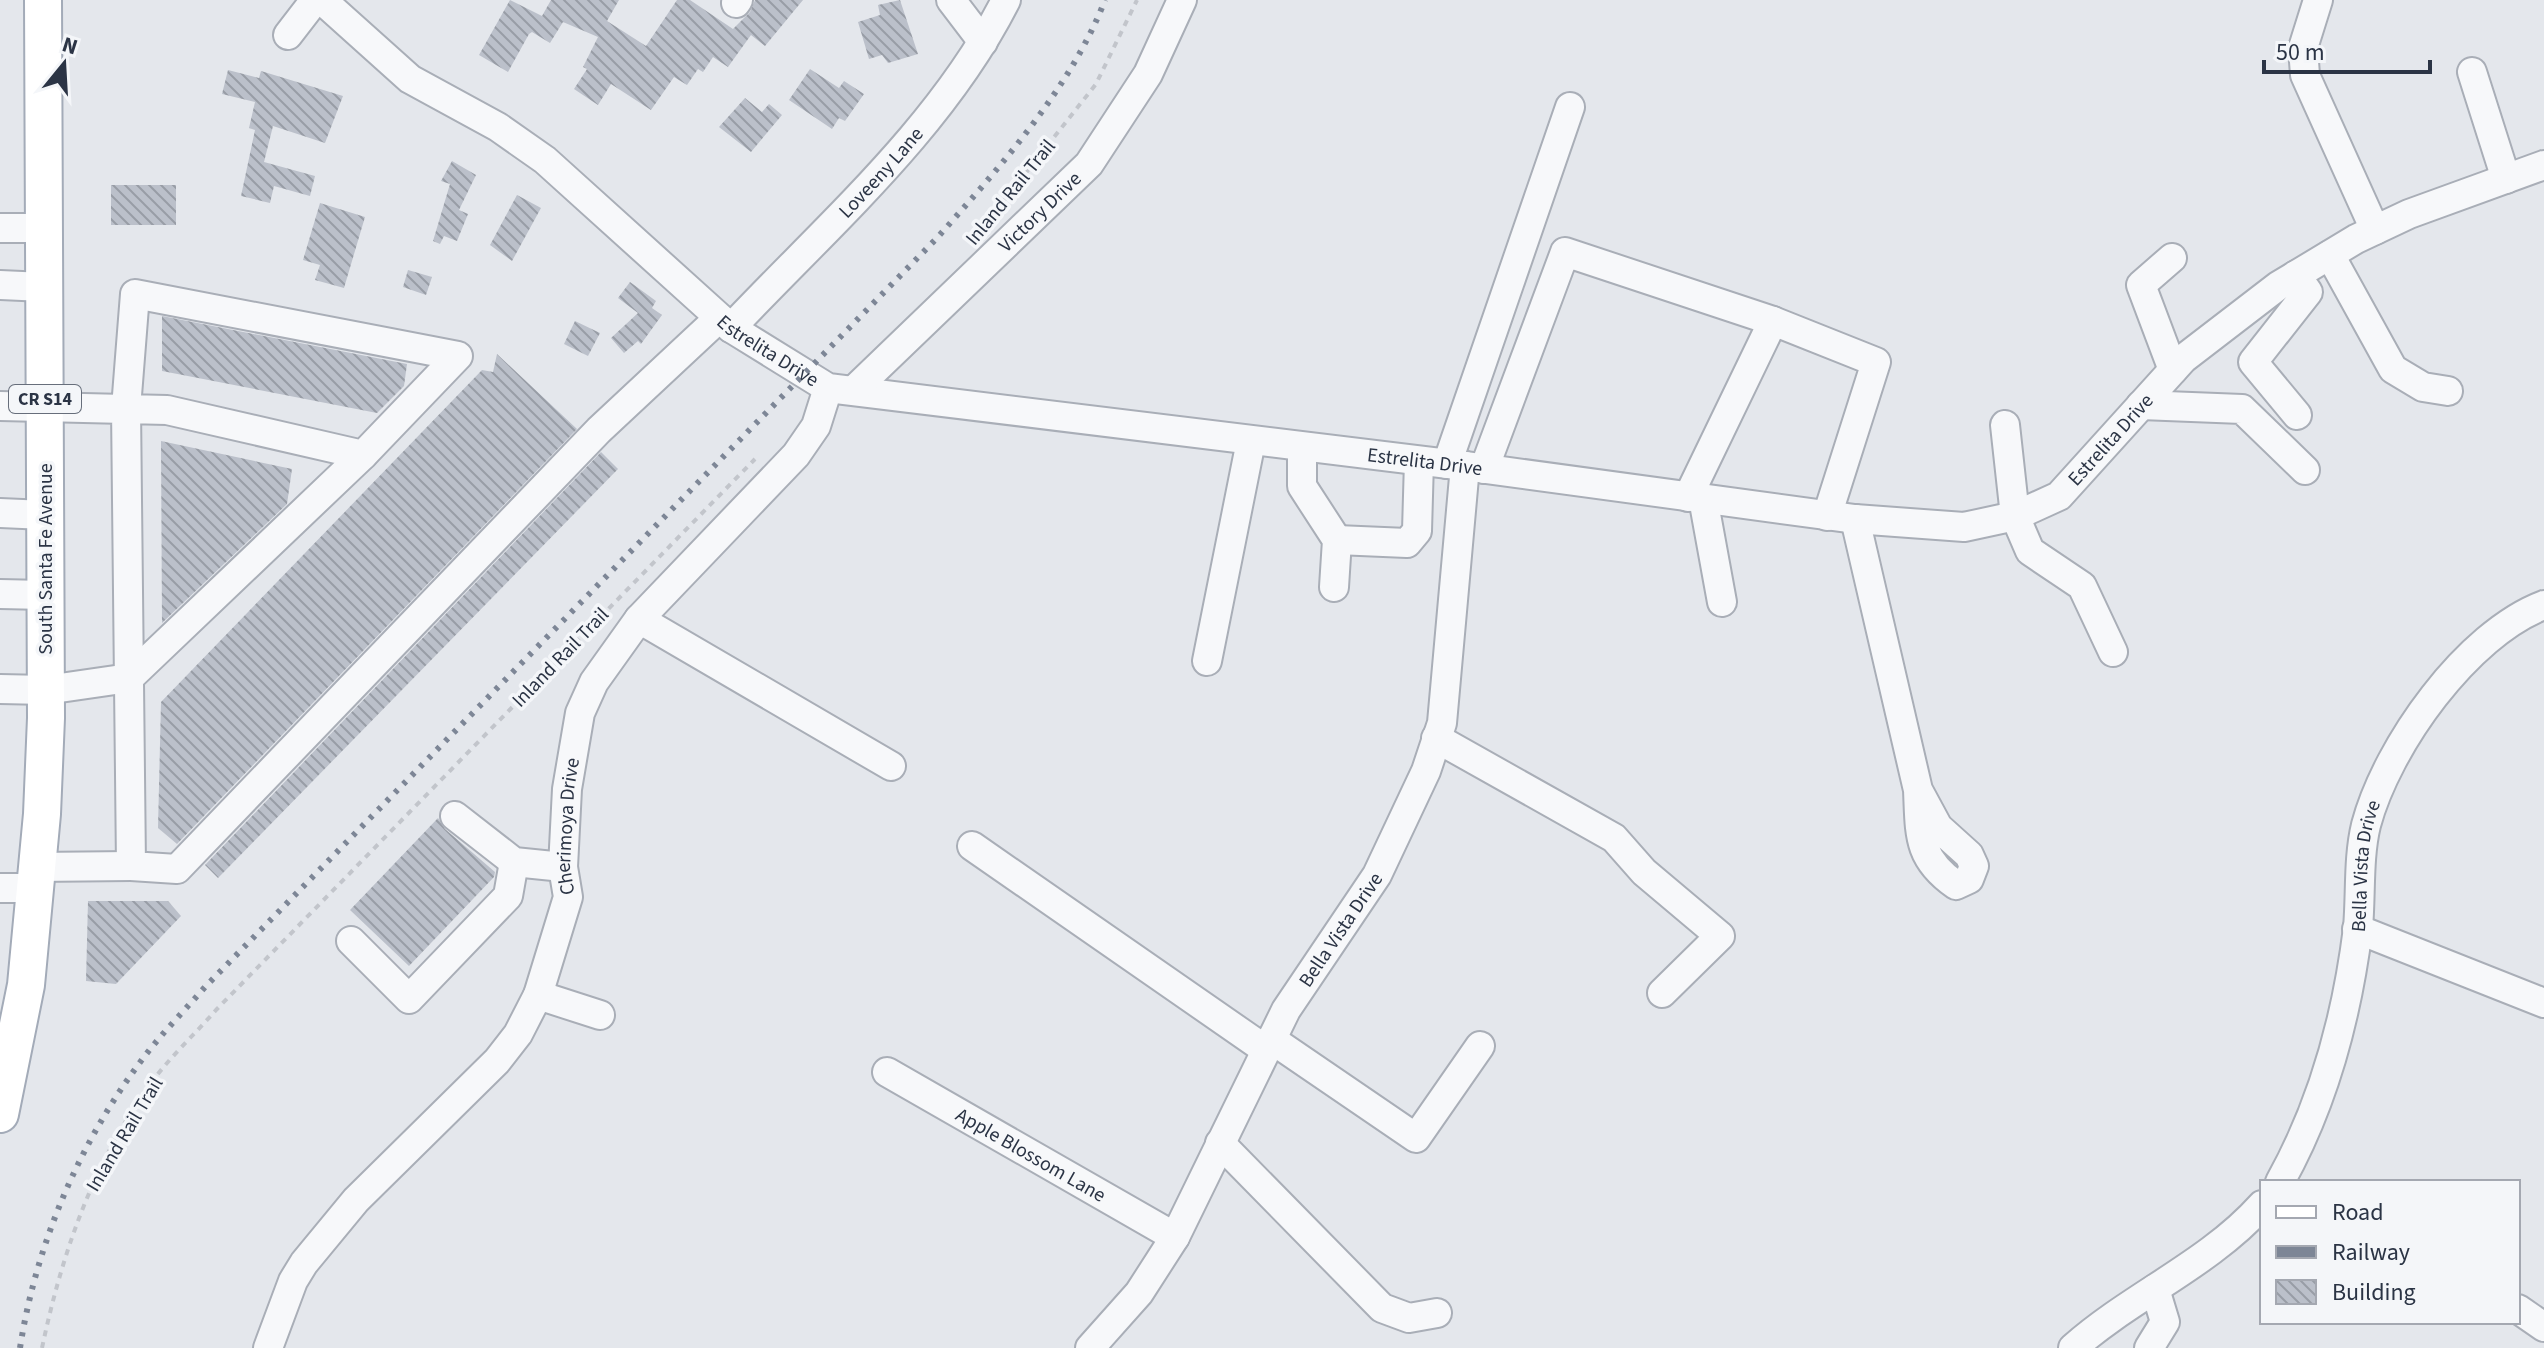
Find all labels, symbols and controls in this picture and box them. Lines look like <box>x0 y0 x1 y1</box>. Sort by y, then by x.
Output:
north arrow <box>24 24 104 104</box>
scale bar <box>2264 24 2430 74</box>
text: N <box>58 28 82 63</box>
text: 50 m <box>2276 35 2325 70</box>
street label: Loveeny Lane <box>833 121 930 225</box>
street label: Inland Rail Trail <box>959 134 1062 252</box>
street label: Victory Drive <box>992 166 1088 259</box>
street label: Estrelita Drive <box>710 309 824 394</box>
road number: CR S14 <box>9 385 81 413</box>
street label: Estrelita Drive <box>2062 388 2160 492</box>
street label: Estrelita Drive <box>1366 441 1484 483</box>
street label: South Santa Fe Avenue <box>32 463 60 655</box>
street label: Inland Rail Trail <box>506 602 616 714</box>
street label: Cherimoya Drive <box>549 756 587 897</box>
street label: Bella Vista Drive <box>2345 796 2388 933</box>
street label: Bella Vista Drive <box>1292 867 1390 993</box>
street label: Inland Rail Trail <box>80 1072 170 1197</box>
street label: Apple Blossom Lane <box>950 1101 1111 1210</box>
legend <box>2260 1180 2520 1324</box>
text: Road <box>2332 1195 2384 1230</box>
text: Railway <box>2332 1235 2410 1270</box>
text: Building <box>2332 1275 2416 1310</box>

